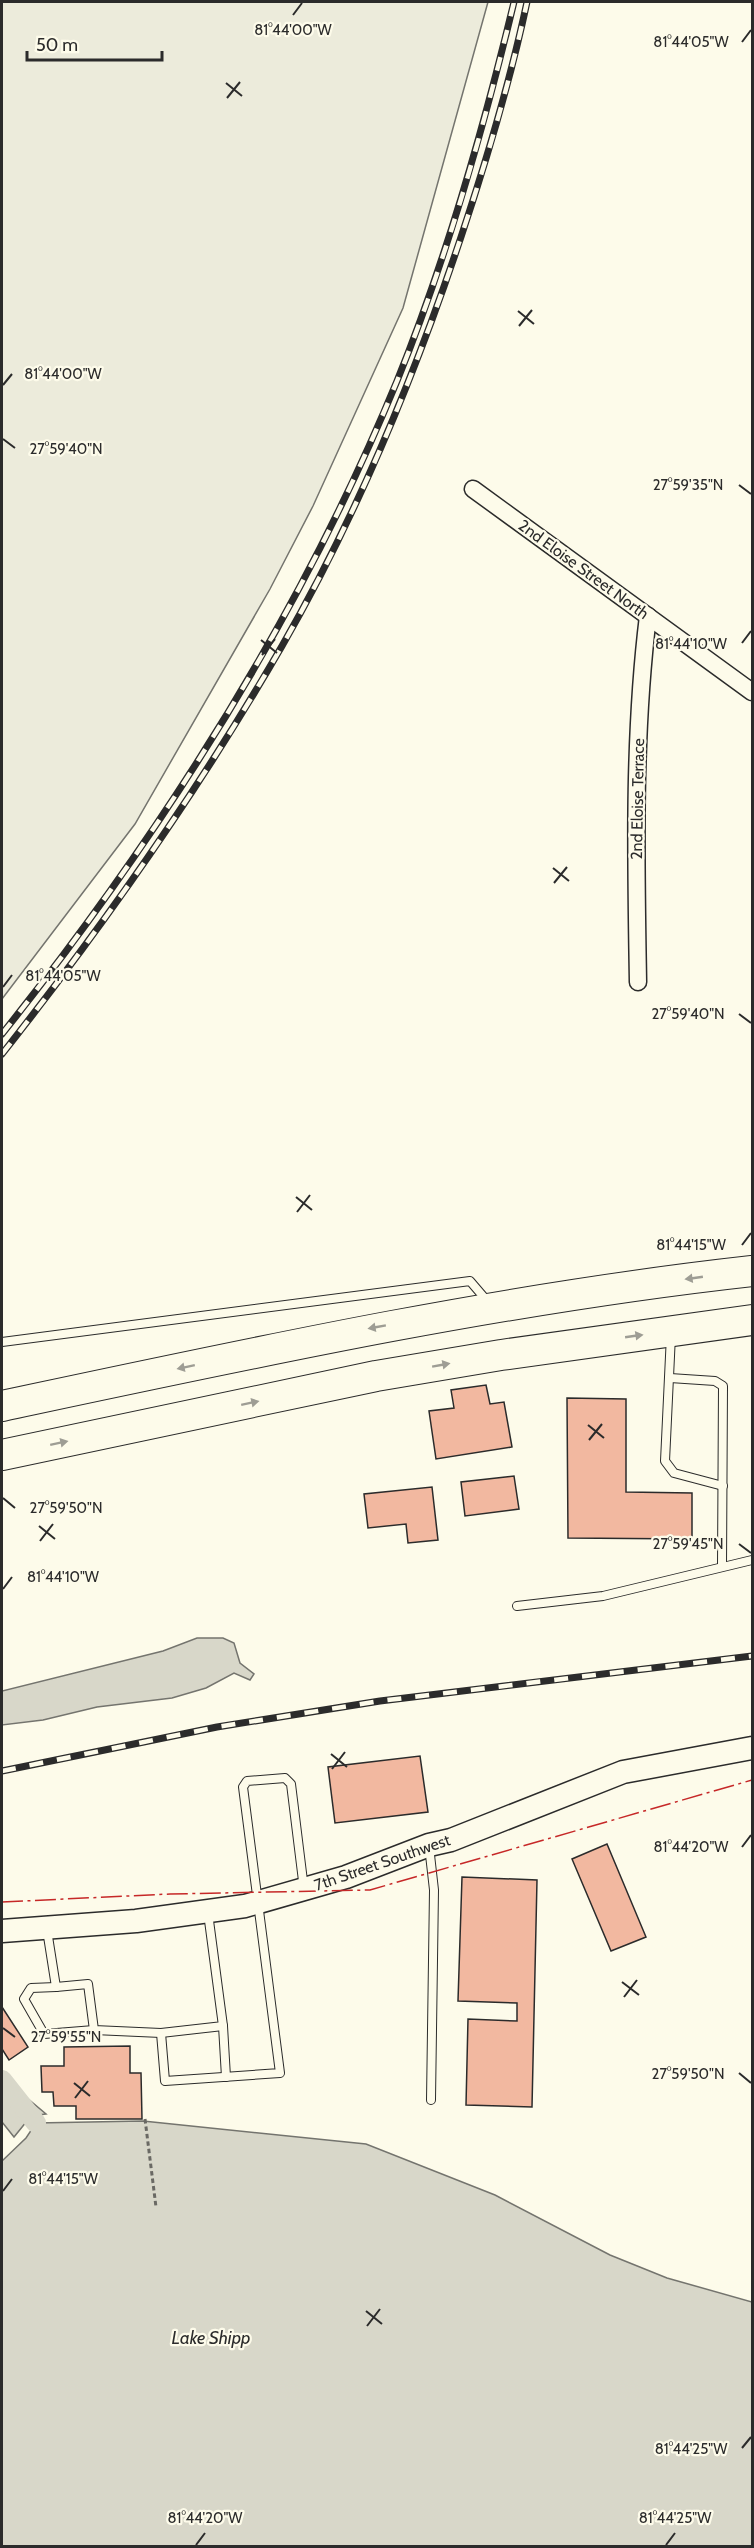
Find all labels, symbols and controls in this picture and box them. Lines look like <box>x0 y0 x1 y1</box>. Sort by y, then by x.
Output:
text: 81°44'00"W <box>254 21 333 39</box>
scale bar <box>27 24 162 62</box>
text: 81°44'05"W <box>653 33 729 51</box>
text: 50 m <box>36 34 78 56</box>
text: 81°44'00"W <box>24 365 103 383</box>
text: 27°59'40"N <box>29 440 103 458</box>
text: 27°59'35"N <box>653 476 723 494</box>
street label: 2nd Eloise Street North <box>515 516 653 623</box>
text: 81°44'10"W <box>655 635 728 653</box>
street label: 2nd Eloise Terrace <box>627 738 648 860</box>
text: 81°44'05"W <box>25 967 101 985</box>
text: 27°59'40"N <box>651 1005 725 1023</box>
text: 81°44'15"W <box>656 1236 727 1254</box>
one-way arrow <box>685 1273 704 1282</box>
one-way arrow <box>368 1323 387 1332</box>
one-way arrow <box>624 1331 643 1340</box>
one-way arrow <box>432 1360 451 1369</box>
one-way arrow <box>177 1363 196 1372</box>
one-way arrow <box>240 1398 259 1407</box>
one-way arrow <box>49 1438 68 1447</box>
text: 27°59'50"N <box>30 1499 102 1517</box>
text: 27°59'45"N <box>653 1535 723 1553</box>
text: 81°44'10"W <box>27 1568 100 1586</box>
street label: 7th Street Southwest <box>312 1830 453 1895</box>
text: 81°44'20"W <box>653 1838 729 1856</box>
text: 27°59'55"N <box>31 2028 101 2046</box>
text: 27°59'50"N <box>652 2065 724 2083</box>
text: 81°44'15"W <box>28 2170 99 2188</box>
water label: Lake Shipp <box>172 2327 250 2349</box>
text: 81°44'25"W <box>655 2440 728 2458</box>
text: 81°44'20"W <box>167 2509 243 2527</box>
text: 81°44'25"W <box>639 2509 712 2527</box>

